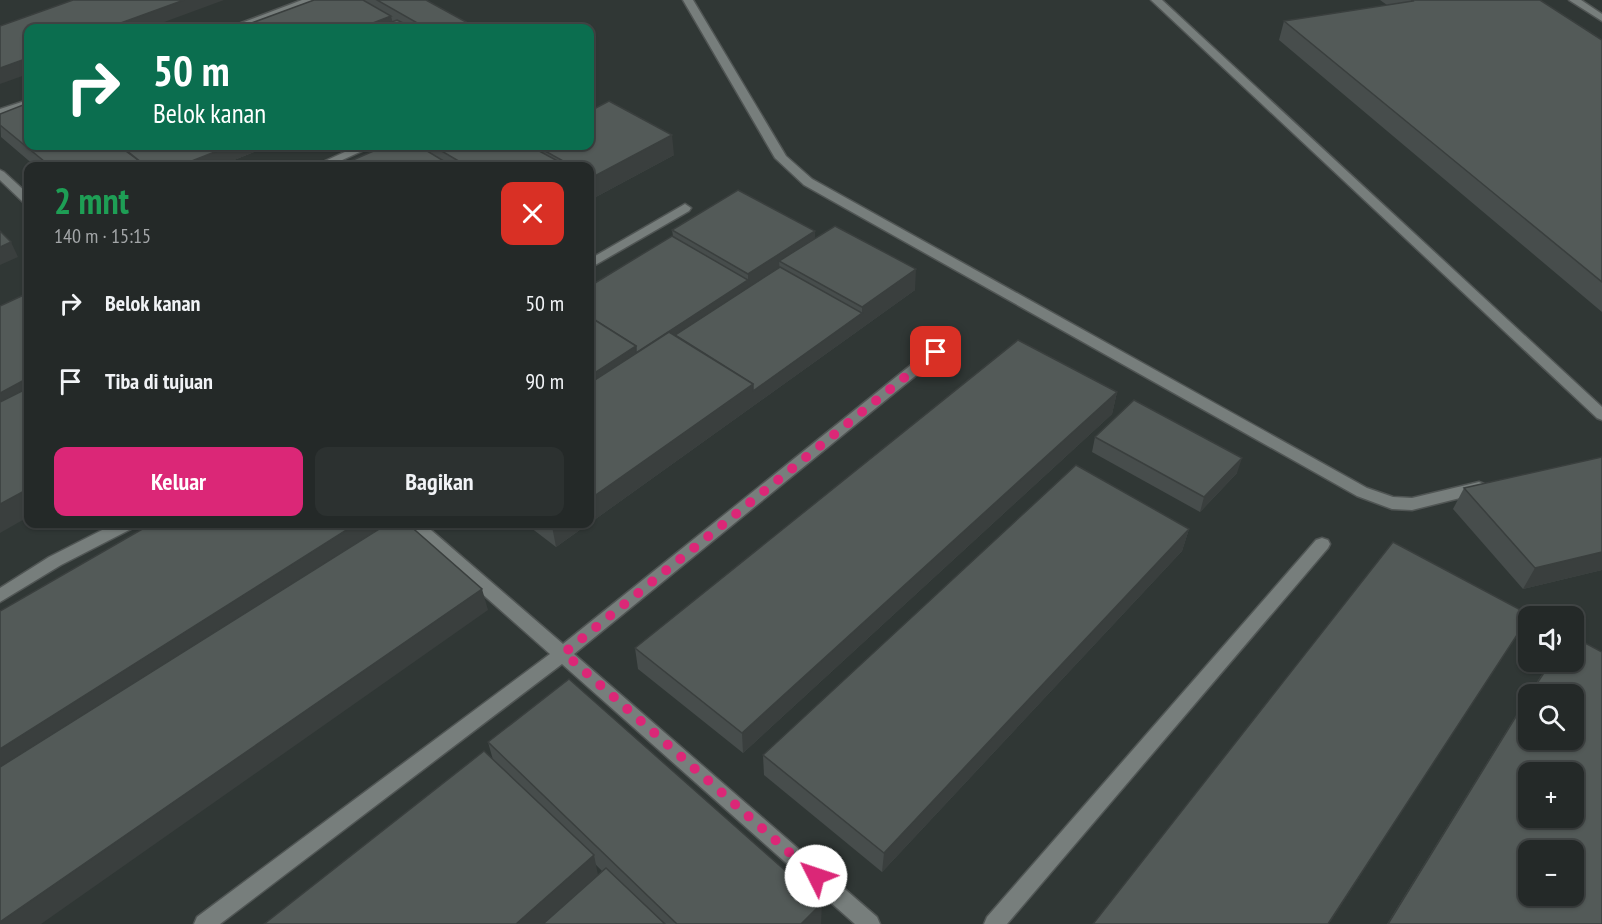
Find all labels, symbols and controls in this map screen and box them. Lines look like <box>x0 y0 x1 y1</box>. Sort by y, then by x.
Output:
text: 50 m <box>153 43 230 98</box>
icon: right <box>54 48 132 126</box>
text: Belok kanan <box>153 96 266 130</box>
text: 2 mnt <box>54 177 129 224</box>
button: close <box>501 182 564 245</box>
text: 140 m · 15:15 <box>54 223 151 249</box>
icon: right <box>54 287 87 320</box>
text: Belok kanan <box>105 289 200 317</box>
text: 50 m <box>525 289 564 317</box>
pin <box>910 326 961 377</box>
icon: arrive <box>919 335 952 368</box>
icon: arrive <box>54 365 87 398</box>
text: Tiba di tujuan <box>105 367 213 395</box>
text: 90 m <box>525 367 564 395</box>
button: Keluar <box>54 447 303 516</box>
button: Bagikan <box>315 447 564 516</box>
map controls <box>1518 606 1584 906</box>
button: sound <box>1518 606 1584 672</box>
button: search <box>1518 684 1584 750</box>
button: + <box>1518 762 1584 828</box>
button: − <box>1518 840 1584 906</box>
position arrow <box>784 844 848 908</box>

